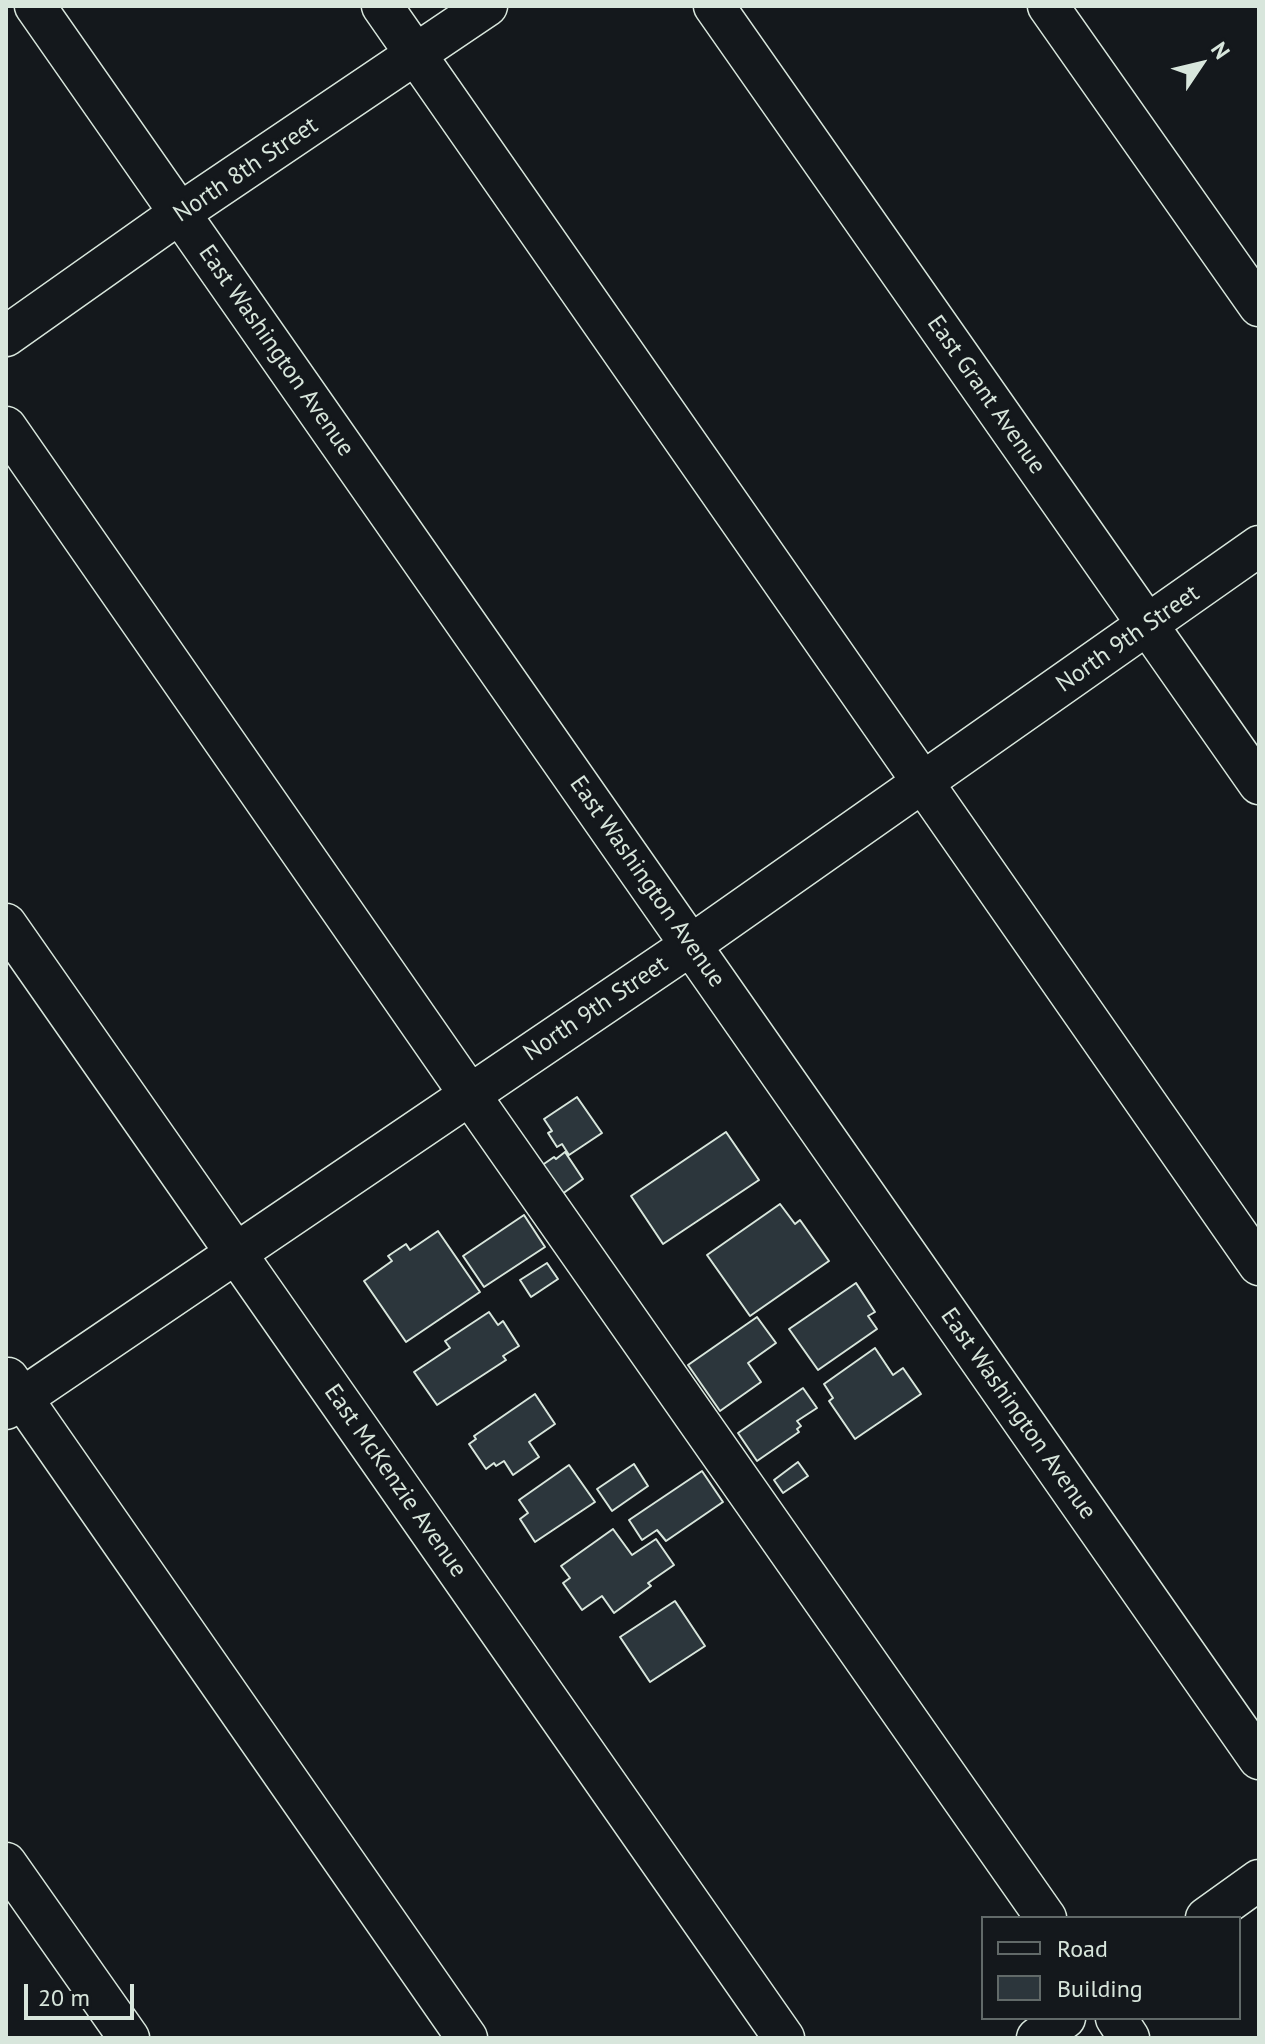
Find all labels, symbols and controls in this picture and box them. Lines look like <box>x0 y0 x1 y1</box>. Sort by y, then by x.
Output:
north arrow <box>1161 24 1241 104</box>
text: N <box>1205 36 1236 64</box>
street label: North 8th Street <box>168 111 324 229</box>
street label: East Washington Avenue <box>192 240 360 462</box>
street label: East Grant Avenue <box>921 310 1051 480</box>
street label: North 9th Street <box>1051 579 1205 699</box>
street label: East Washington Avenue <box>563 771 731 993</box>
street label: North 9th Street <box>518 950 674 1068</box>
street label: East Washington Avenue <box>934 1303 1102 1525</box>
street label: East McKenzie Avenue <box>318 1379 472 1583</box>
legend <box>981 1916 1241 2020</box>
text: Road <box>1057 1933 1108 1964</box>
scale bar <box>28 1968 138 2018</box>
text: Building <box>1057 1973 1143 2004</box>
text: 20 m <box>38 1982 90 2013</box>

